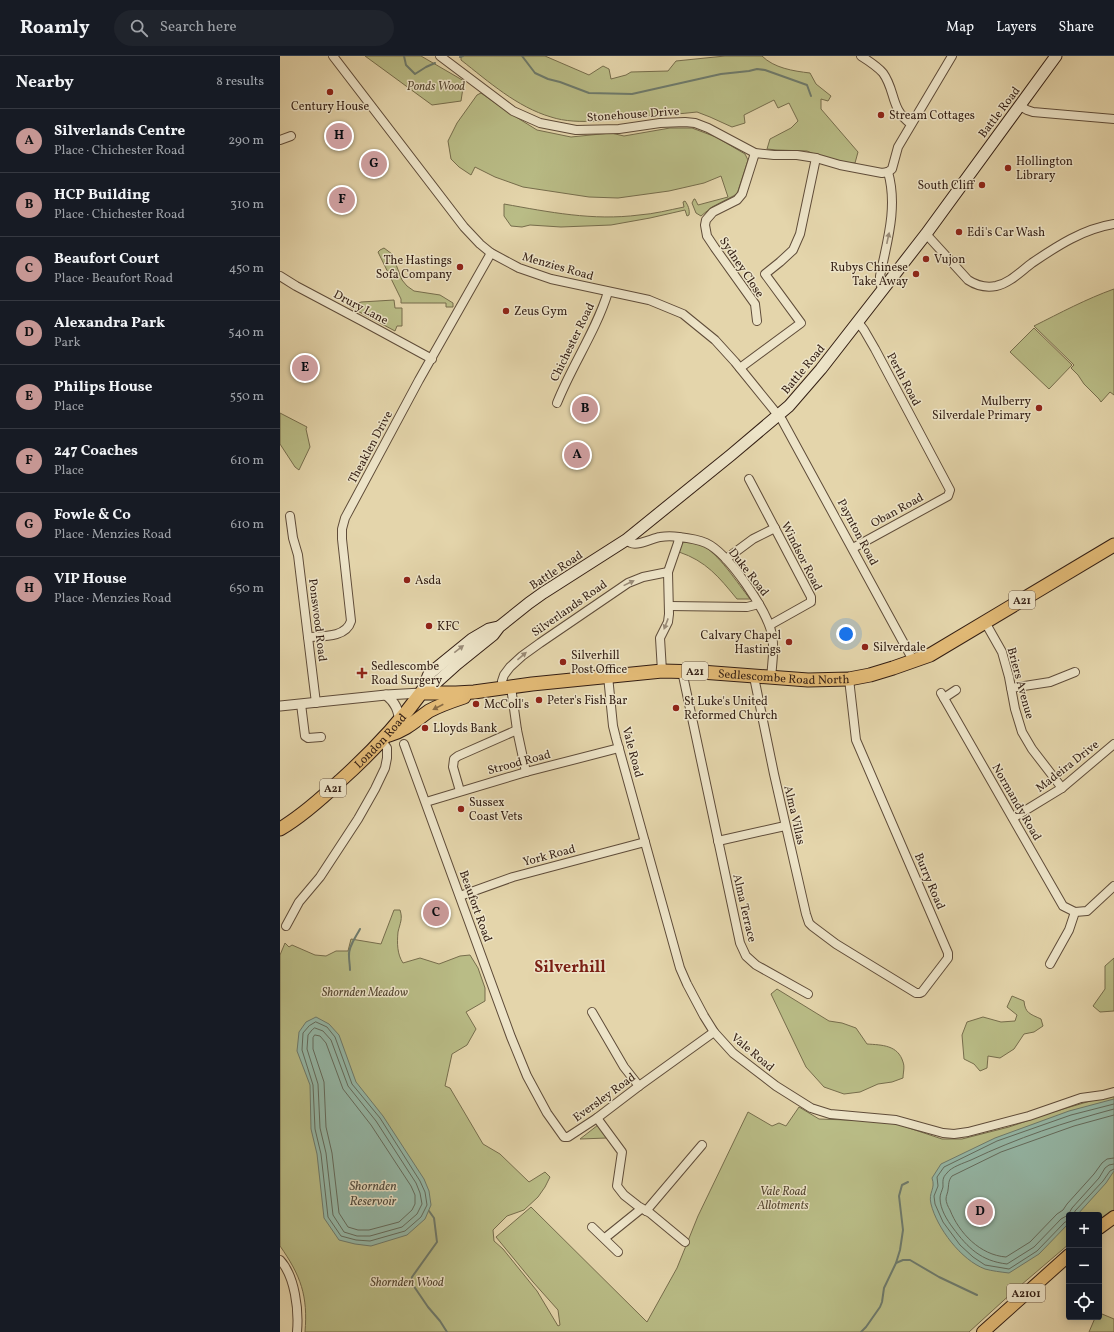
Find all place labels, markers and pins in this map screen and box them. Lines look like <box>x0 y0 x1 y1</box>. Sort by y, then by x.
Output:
marker: Century House <box>325 87 335 97</box>
place label: Century House <box>291 99 369 115</box>
place label: Stream Cottages <box>889 108 975 124</box>
marker: Stream Cottages <box>876 110 886 120</box>
pin: H <box>326 121 352 151</box>
pin: G <box>361 149 387 179</box>
place label: Hollington Library <box>1016 154 1073 184</box>
marker: Hollington Library <box>1003 163 1013 173</box>
place label: South Cliff <box>917 178 975 194</box>
marker: South Cliff <box>977 180 987 190</box>
pin: F <box>329 185 355 215</box>
place label: Edi's Car Wash <box>967 225 1045 241</box>
marker: Edi's Car Wash <box>954 227 964 237</box>
place label: Vujon <box>934 252 965 268</box>
place label: The Hastings Sofa Company <box>376 253 453 283</box>
marker: Vujon <box>921 254 931 264</box>
place label: Rubys Chinese Take Away <box>830 260 908 290</box>
marker: The Hastings Sofa Company <box>455 262 465 272</box>
marker: Rubys Chinese Take Away <box>911 269 921 279</box>
place label: Zeus Gym <box>514 304 568 320</box>
marker: Zeus Gym <box>501 306 511 316</box>
pin: E <box>292 353 318 383</box>
pin: B <box>572 394 598 424</box>
place label: Mulberry Silverdale Primary <box>932 394 1032 424</box>
marker: Mulberry Silverdale Primary <box>1034 403 1044 413</box>
pin: A <box>564 440 590 470</box>
place label: Asda <box>415 573 441 589</box>
marker: Asda <box>402 575 412 585</box>
place label: KFC <box>437 619 460 635</box>
marker: KFC <box>424 621 434 631</box>
place label: Calvary Chapel Hastings <box>701 628 781 658</box>
marker: Calvary Chapel Hastings <box>784 637 794 647</box>
place label: Silverdale <box>873 640 926 656</box>
marker: Silverdale <box>860 642 870 652</box>
place label: Silverhill Post Office <box>571 648 627 678</box>
marker: Silverhill Post Office <box>558 657 568 667</box>
place label: Sedlescombe Road Surgery <box>371 659 443 689</box>
marker: Sedlescombe Road Surgery <box>356 667 368 679</box>
place label: Peter's Fish Bar <box>547 693 627 709</box>
place label: St Luke's United Reformed Church <box>684 694 778 724</box>
marker: Peter's Fish Bar <box>534 695 544 705</box>
place label: McColl's <box>484 697 529 713</box>
marker: McColl's <box>471 699 481 709</box>
marker: St Luke's United Reformed Church <box>671 703 681 713</box>
place label: Lloyds Bank <box>433 721 498 737</box>
marker: Lloyds Bank <box>420 723 430 733</box>
place label: Sussex Coast Vets <box>469 795 523 825</box>
marker: Sussex Coast Vets <box>456 804 466 814</box>
pin: C <box>423 898 449 928</box>
pin: D <box>967 1197 993 1227</box>

